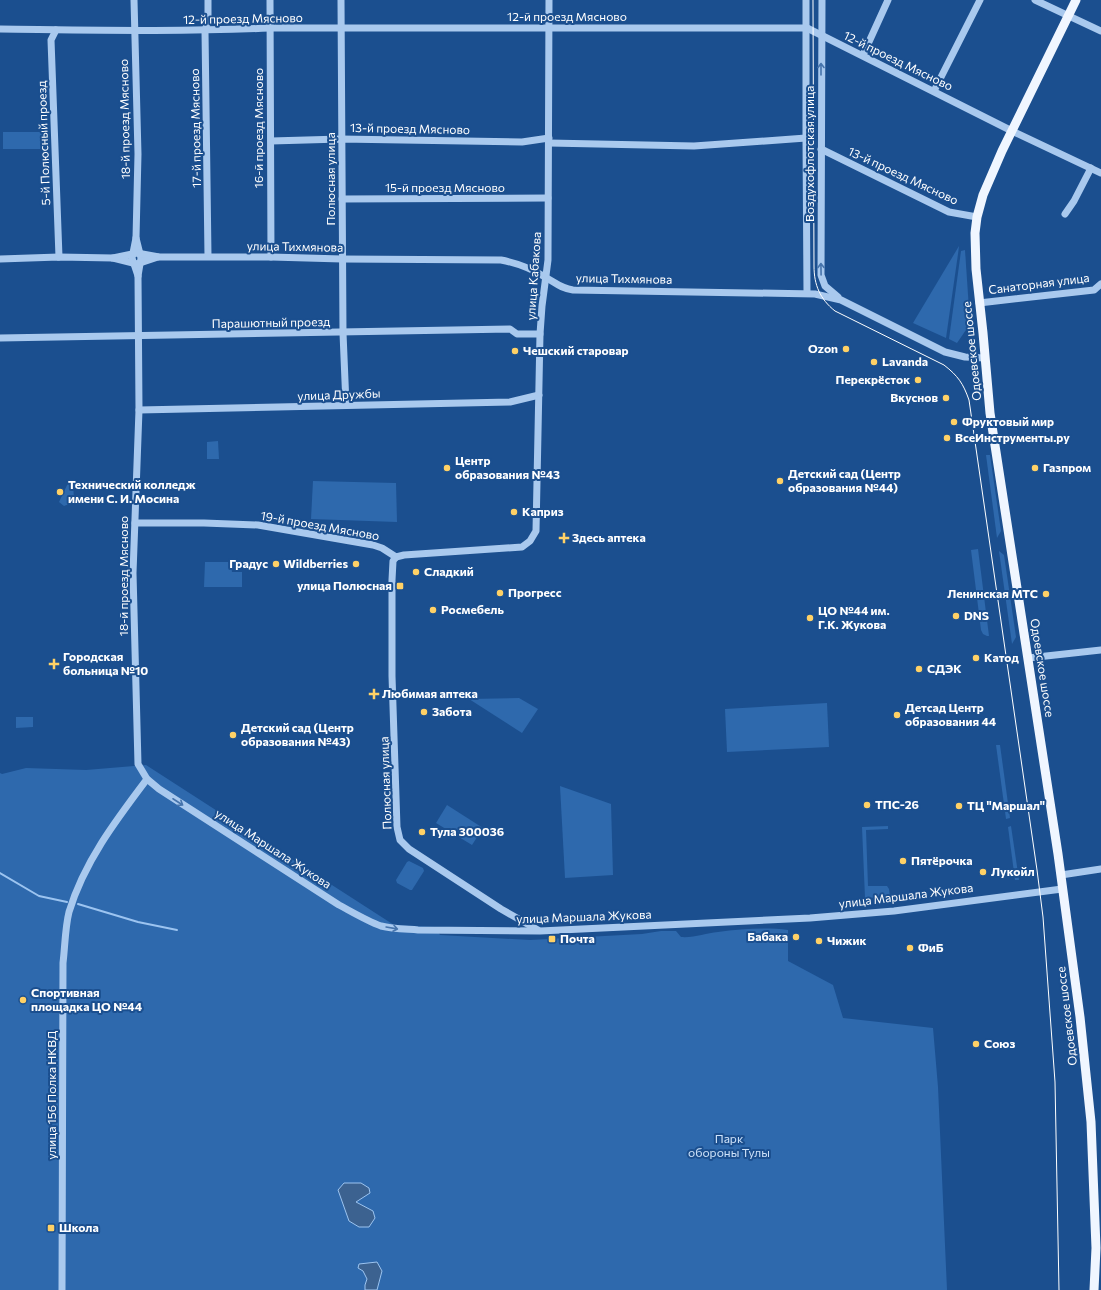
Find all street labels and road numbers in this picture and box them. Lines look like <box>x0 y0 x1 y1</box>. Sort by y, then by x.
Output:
street label: 12-й проезд Мясново <box>507 9 627 23</box>
street label: 12-й проезд Мясново <box>183 10 303 26</box>
street label: 12-й проезд Мясново <box>842 28 955 93</box>
street label: 18-й проезд Мясново <box>116 59 132 179</box>
street label: 17-й проезд Мясново <box>187 68 203 188</box>
street label: 16-й проезд Мясново <box>251 68 265 188</box>
street label: 5-й Полюсный проезд <box>34 80 52 206</box>
street label: Воздухофлотская улица <box>802 86 816 222</box>
street label: 13-й проезд Мясново <box>350 120 470 136</box>
street label: Полюсная улица <box>323 132 337 226</box>
street label: 13-й проезд Мясново <box>846 143 961 207</box>
street label: 15-й проезд Мясново <box>385 180 505 194</box>
street label: улица Кабакова <box>523 231 543 321</box>
street label: улица Тихмянова <box>247 238 343 254</box>
street label: улица Тихмянова <box>576 270 672 286</box>
street label: Санаторная улица <box>988 270 1090 296</box>
street label: Одоевское шоссе <box>959 301 983 401</box>
street label: Парашютный проезд <box>212 314 330 330</box>
street label: улица Дружбы <box>297 386 381 402</box>
street label: 19-й проезд Мясново <box>260 508 381 542</box>
street label: 18-й проезд Мясново <box>116 516 130 636</box>
street label: Одоевское шоссе <box>1028 617 1058 718</box>
street label: Полюсная улица <box>376 736 394 830</box>
street label: улица Маршала Жукова <box>213 805 334 891</box>
street label: улица Маршала Жукова <box>838 880 974 910</box>
street label: улица Маршала Жукова <box>516 907 652 925</box>
street label: Одоевское шоссе <box>1053 966 1079 1066</box>
street label: улица 156 Полка НКВД <box>44 1030 58 1159</box>

